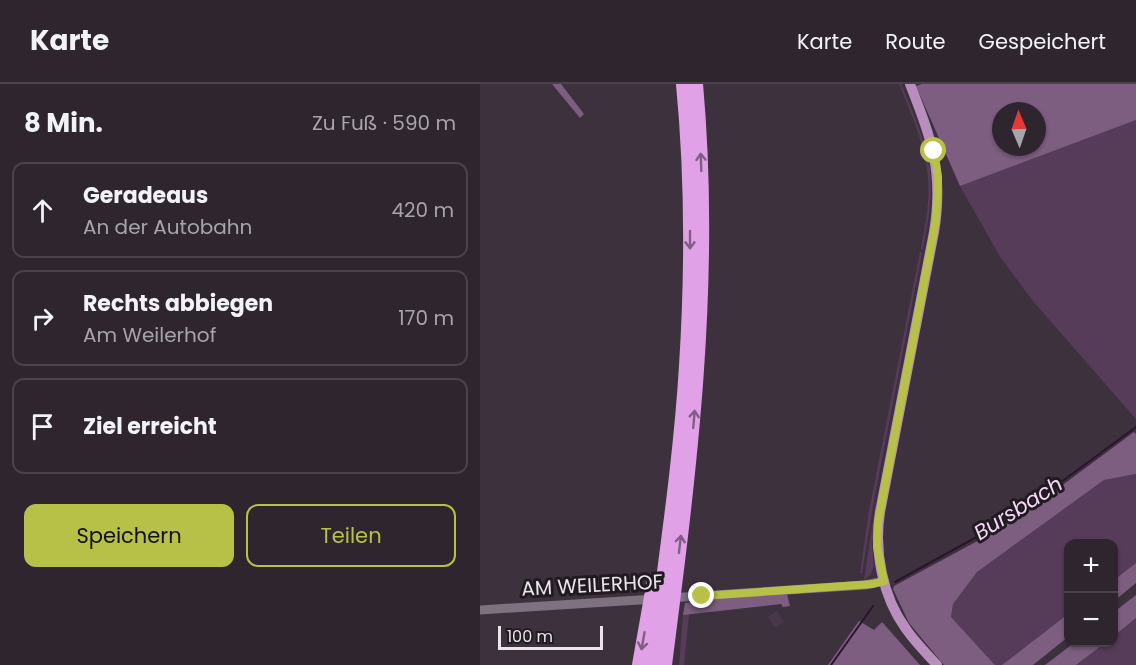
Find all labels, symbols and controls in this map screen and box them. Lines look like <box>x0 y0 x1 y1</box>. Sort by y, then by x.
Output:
text: Karte <box>30 21 109 60</box>
text: Karte <box>797 27 852 56</box>
text: Route <box>885 27 946 56</box>
text: Gespeichert <box>979 27 1106 56</box>
north arrow <box>992 102 1046 156</box>
text: 8 Min. <box>24 105 103 141</box>
text: Zu Fuß · 590 m <box>312 109 456 137</box>
route start <box>920 137 946 163</box>
one-way arrow <box>696 152 707 172</box>
text: Geradeaus <box>83 180 208 211</box>
icon: ahead <box>26 194 59 227</box>
text: 420 m <box>391 196 454 224</box>
text: An der Autobahn <box>83 213 252 241</box>
one-way arrow <box>684 229 696 249</box>
text: Rechts abbiegen <box>83 288 273 319</box>
icon: right <box>26 302 59 335</box>
text: 170 m <box>398 304 454 332</box>
text: Am Weilerhof <box>83 321 216 349</box>
one-way arrow <box>689 409 700 429</box>
icon: arrive <box>26 410 59 443</box>
text: Ziel erreicht <box>83 411 217 442</box>
water label: Bursbach <box>968 469 1068 547</box>
button: Speichern <box>24 504 234 567</box>
button: Teilen <box>246 504 456 567</box>
one-way arrow <box>675 535 686 555</box>
map controls <box>1064 539 1118 647</box>
button: + <box>1064 539 1118 593</box>
street label: AM WEILERHOF <box>521 567 663 603</box>
route end <box>688 582 714 608</box>
button: − <box>1064 593 1118 647</box>
scale bar <box>498 623 603 650</box>
text: 100 m <box>507 625 553 648</box>
one-way arrow <box>637 631 648 651</box>

